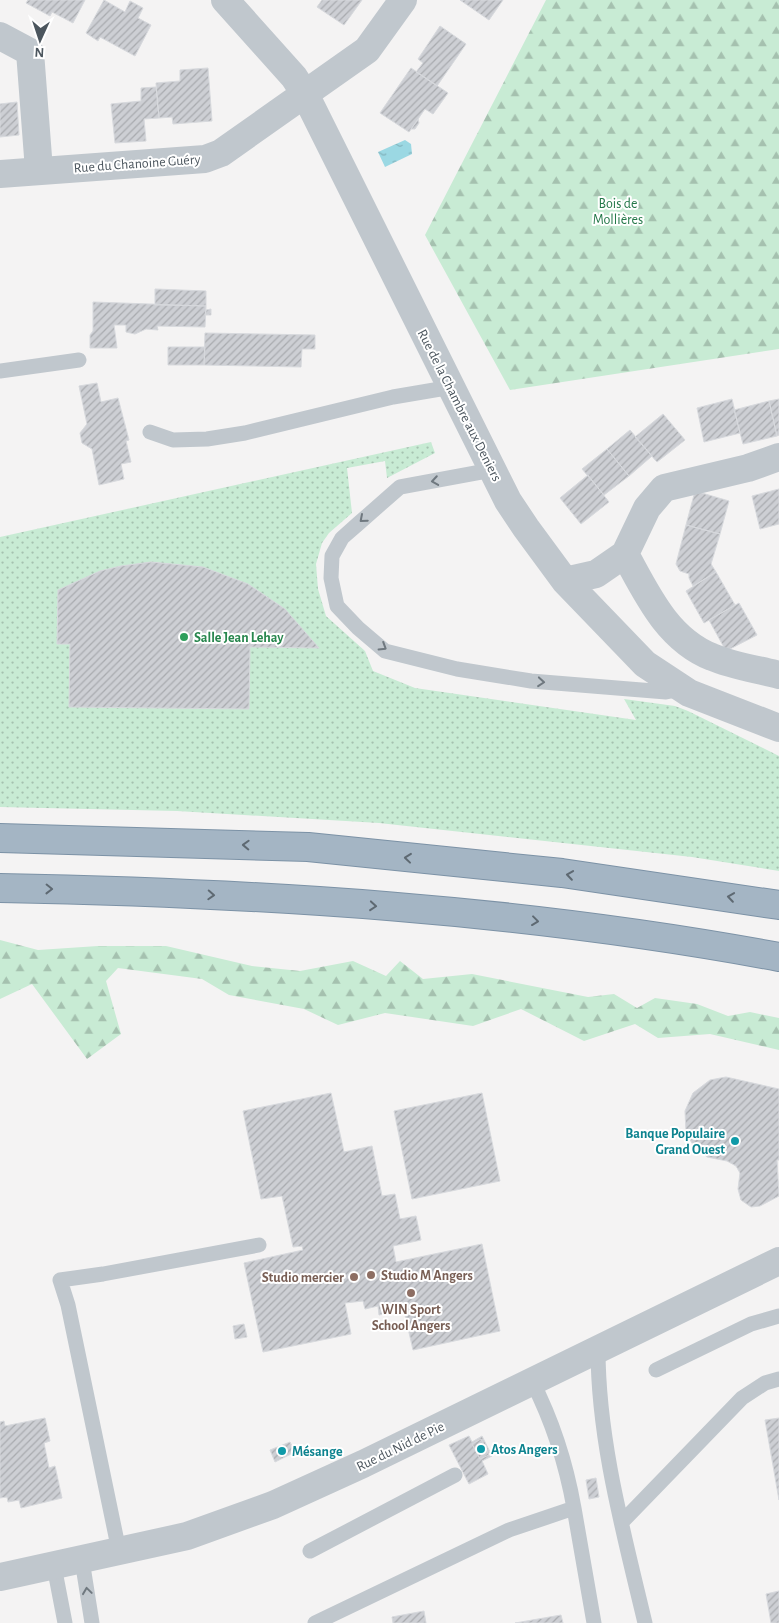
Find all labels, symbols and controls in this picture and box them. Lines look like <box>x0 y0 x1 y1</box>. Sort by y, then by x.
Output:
north arrow <box>15 15 65 65</box>
text: N <box>34 45 45 59</box>
street label: Rue du Chanoine Guéry <box>73 153 201 175</box>
park label: Bois de Mollières <box>593 197 643 227</box>
street label: Rue de la Chambre aux Deniers <box>415 327 504 484</box>
one-way arrow <box>430 476 439 486</box>
one-way arrow <box>360 513 369 522</box>
marker: Salle Jean Lehay <box>178 631 190 643</box>
place label: Salle Jean Lehay <box>194 631 284 645</box>
one-way arrow <box>378 641 387 651</box>
one-way arrow <box>537 676 545 687</box>
one-way arrow <box>242 840 250 850</box>
one-way arrow <box>404 852 412 863</box>
one-way arrow <box>566 870 574 880</box>
one-way arrow <box>45 884 53 894</box>
one-way arrow <box>208 890 215 900</box>
one-way arrow <box>727 892 735 903</box>
one-way arrow <box>370 900 378 911</box>
one-way arrow <box>531 915 539 926</box>
place label: Banque Populaire Grand Ouest <box>625 1127 725 1157</box>
marker: Banque Populaire Grand Ouest <box>729 1135 741 1147</box>
marker: Studio M Angers <box>365 1269 377 1281</box>
place label: Studio M Angers <box>381 1269 473 1283</box>
place label: Studio mercier <box>262 1271 344 1285</box>
marker: Studio mercier <box>348 1271 360 1283</box>
marker: WIN Sport School Angers <box>405 1287 417 1299</box>
place label: WIN Sport School Angers <box>372 1303 450 1333</box>
street label: Rue du Nid de Pie <box>354 1420 447 1474</box>
marker: Atos Angers <box>475 1443 487 1455</box>
place label: Atos Angers <box>491 1443 558 1457</box>
marker: Mésange <box>276 1445 288 1457</box>
place label: Mésange <box>292 1445 343 1459</box>
one-way arrow <box>82 1587 93 1595</box>

